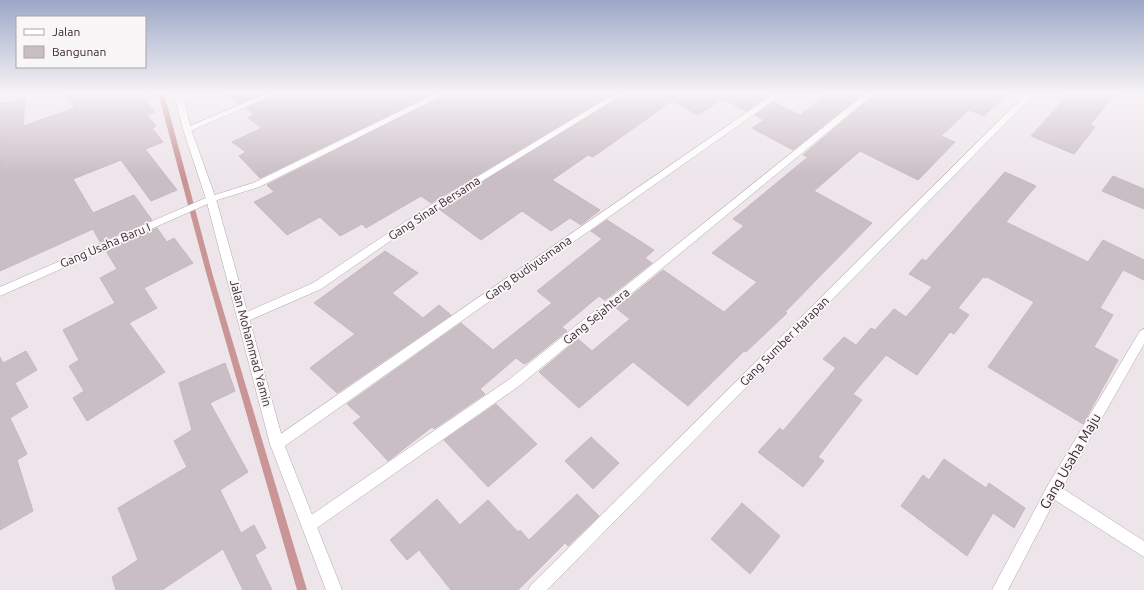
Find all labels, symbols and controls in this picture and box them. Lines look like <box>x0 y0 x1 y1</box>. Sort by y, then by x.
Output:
legend <box>16 16 146 68</box>
text: Jalan <box>52 25 80 38</box>
text: Bangunan <box>52 45 106 58</box>
street label: Gang Sinar Bersama <box>386 173 482 243</box>
street label: Gang Usaha Baru I <box>58 220 152 270</box>
street label: Gang Budiyusmana <box>482 233 574 303</box>
street label: Jalan Mohammad Yamin <box>228 278 274 408</box>
street label: Gang Sejahtera <box>560 285 632 347</box>
street label: Gang Sumber Harapan <box>737 294 831 388</box>
street label: Gang Usaha Maju <box>1036 410 1104 512</box>

